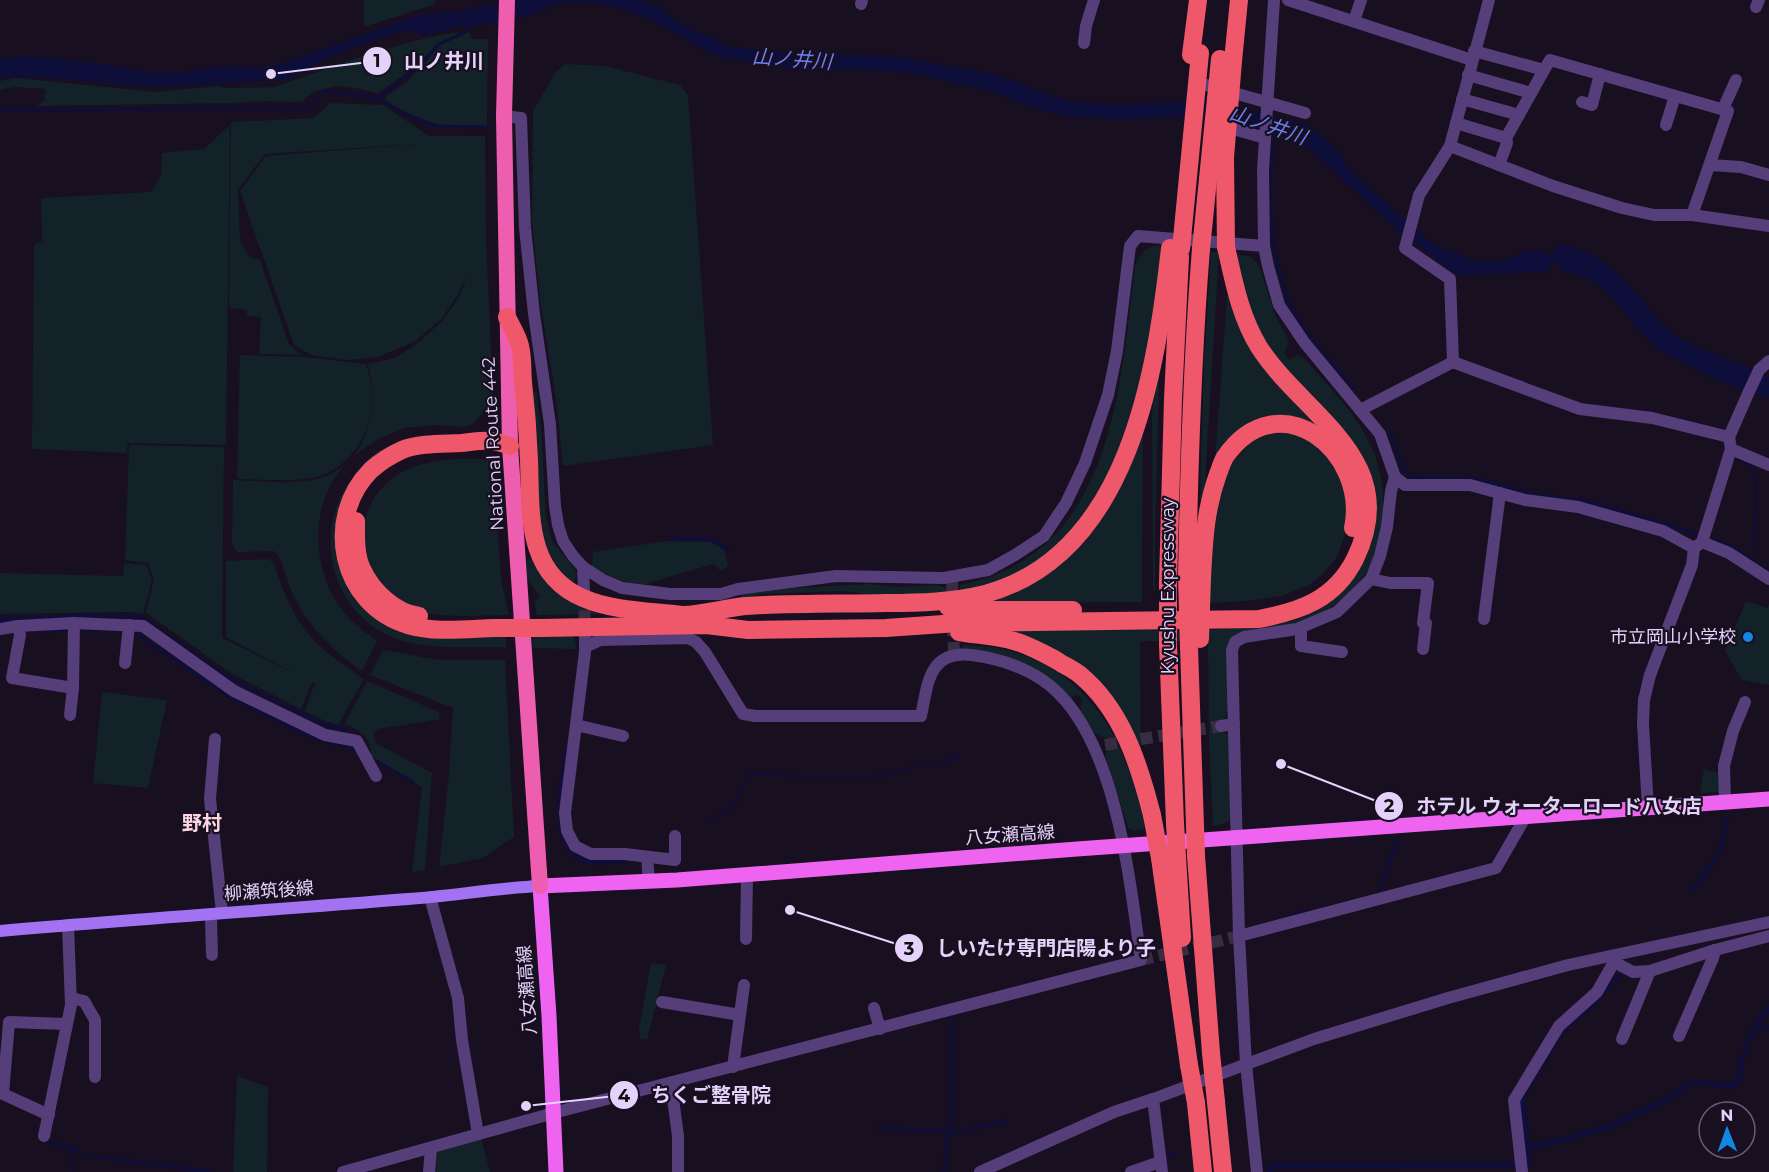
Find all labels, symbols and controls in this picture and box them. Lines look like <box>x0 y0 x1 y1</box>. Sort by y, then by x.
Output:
callout: 山ノ井川 <box>362 42 496 80</box>
water label: 山ノ井川 <box>751 44 835 74</box>
text: 山ノ井川 <box>404 49 484 73</box>
text: 1 <box>373 50 381 72</box>
water label: 山ノ井川 <box>1226 101 1312 150</box>
street label: National Route 442 <box>477 357 509 531</box>
street label: Kyushu Expressway <box>1157 497 1179 674</box>
place label: 市立岡山小学校 <box>1610 626 1736 648</box>
marker: 市立岡山小学校 <box>1741 630 1755 644</box>
callout: ホテル ウォーターロード八女店 <box>1374 787 1714 825</box>
text: ホテル ウォーターロード八女店 <box>1416 794 1702 818</box>
text: 2 <box>1384 795 1395 817</box>
district label: 野村 <box>182 811 222 835</box>
street label: 八女瀬高線 <box>964 821 1056 849</box>
street label: 柳瀬筑後線 <box>223 877 315 905</box>
callout: しいたけ専門店陽より子 <box>894 929 1168 967</box>
text: しいたけ専門店陽より子 <box>936 936 1156 960</box>
text: 3 <box>903 938 915 960</box>
street label: 八女瀬高線 <box>513 944 541 1036</box>
callout: ちくご整骨院 <box>609 1076 783 1114</box>
text: ちくご整骨院 <box>651 1083 771 1107</box>
text: 4 <box>618 1085 631 1107</box>
north arrow <box>1697 1100 1757 1160</box>
text: N <box>1720 1106 1733 1125</box>

